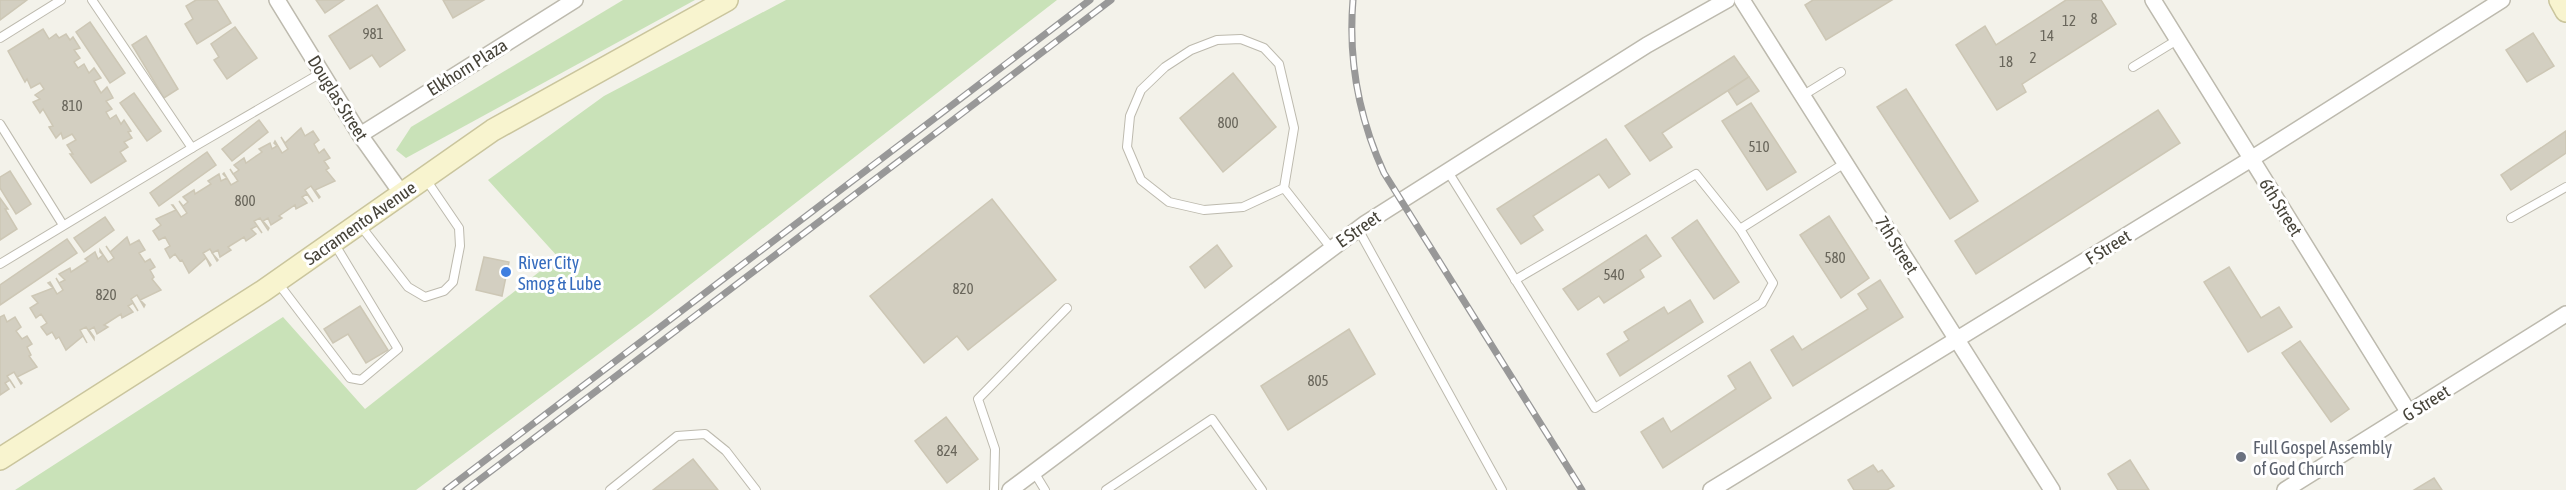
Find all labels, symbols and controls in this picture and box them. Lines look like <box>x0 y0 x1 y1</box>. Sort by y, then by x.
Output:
house number: 8 <box>2090 10 2098 27</box>
house number: 12 <box>2062 12 2076 29</box>
house number: 981 <box>362 25 384 42</box>
house number: 14 <box>2040 27 2054 44</box>
street label: Elkhorn Plaza <box>423 34 511 100</box>
house number: 2 <box>2029 49 2037 66</box>
street label: Douglas Street <box>304 52 372 144</box>
house number: 18 <box>1999 53 2013 70</box>
house number: 810 <box>61 97 83 114</box>
house number: 800 <box>1217 114 1239 131</box>
house number: 510 <box>1748 138 1770 155</box>
street label: 6th Street <box>2255 174 2307 240</box>
street label: Sacramento Avenue <box>300 177 420 269</box>
house number: 800 <box>234 192 256 209</box>
street label: E Street <box>1332 206 1384 252</box>
street label: 7th Street <box>1871 212 1923 278</box>
street label: F Street <box>2082 225 2134 269</box>
house number: 580 <box>1824 249 1846 266</box>
place label: River City Smog & Lube <box>518 252 601 294</box>
marker: River City Smog & Lube <box>499 265 513 279</box>
house number: 540 <box>1603 266 1625 283</box>
house number: 820 <box>952 280 974 297</box>
house number: 820 <box>95 286 117 303</box>
house number: 805 <box>1307 372 1329 389</box>
street label: G Street <box>2399 380 2453 426</box>
place label: Full Gospel Assembly of God Church <box>2253 437 2392 479</box>
house number: 824 <box>936 442 958 459</box>
marker: Full Gospel Assembly of God Church <box>2234 450 2248 464</box>

